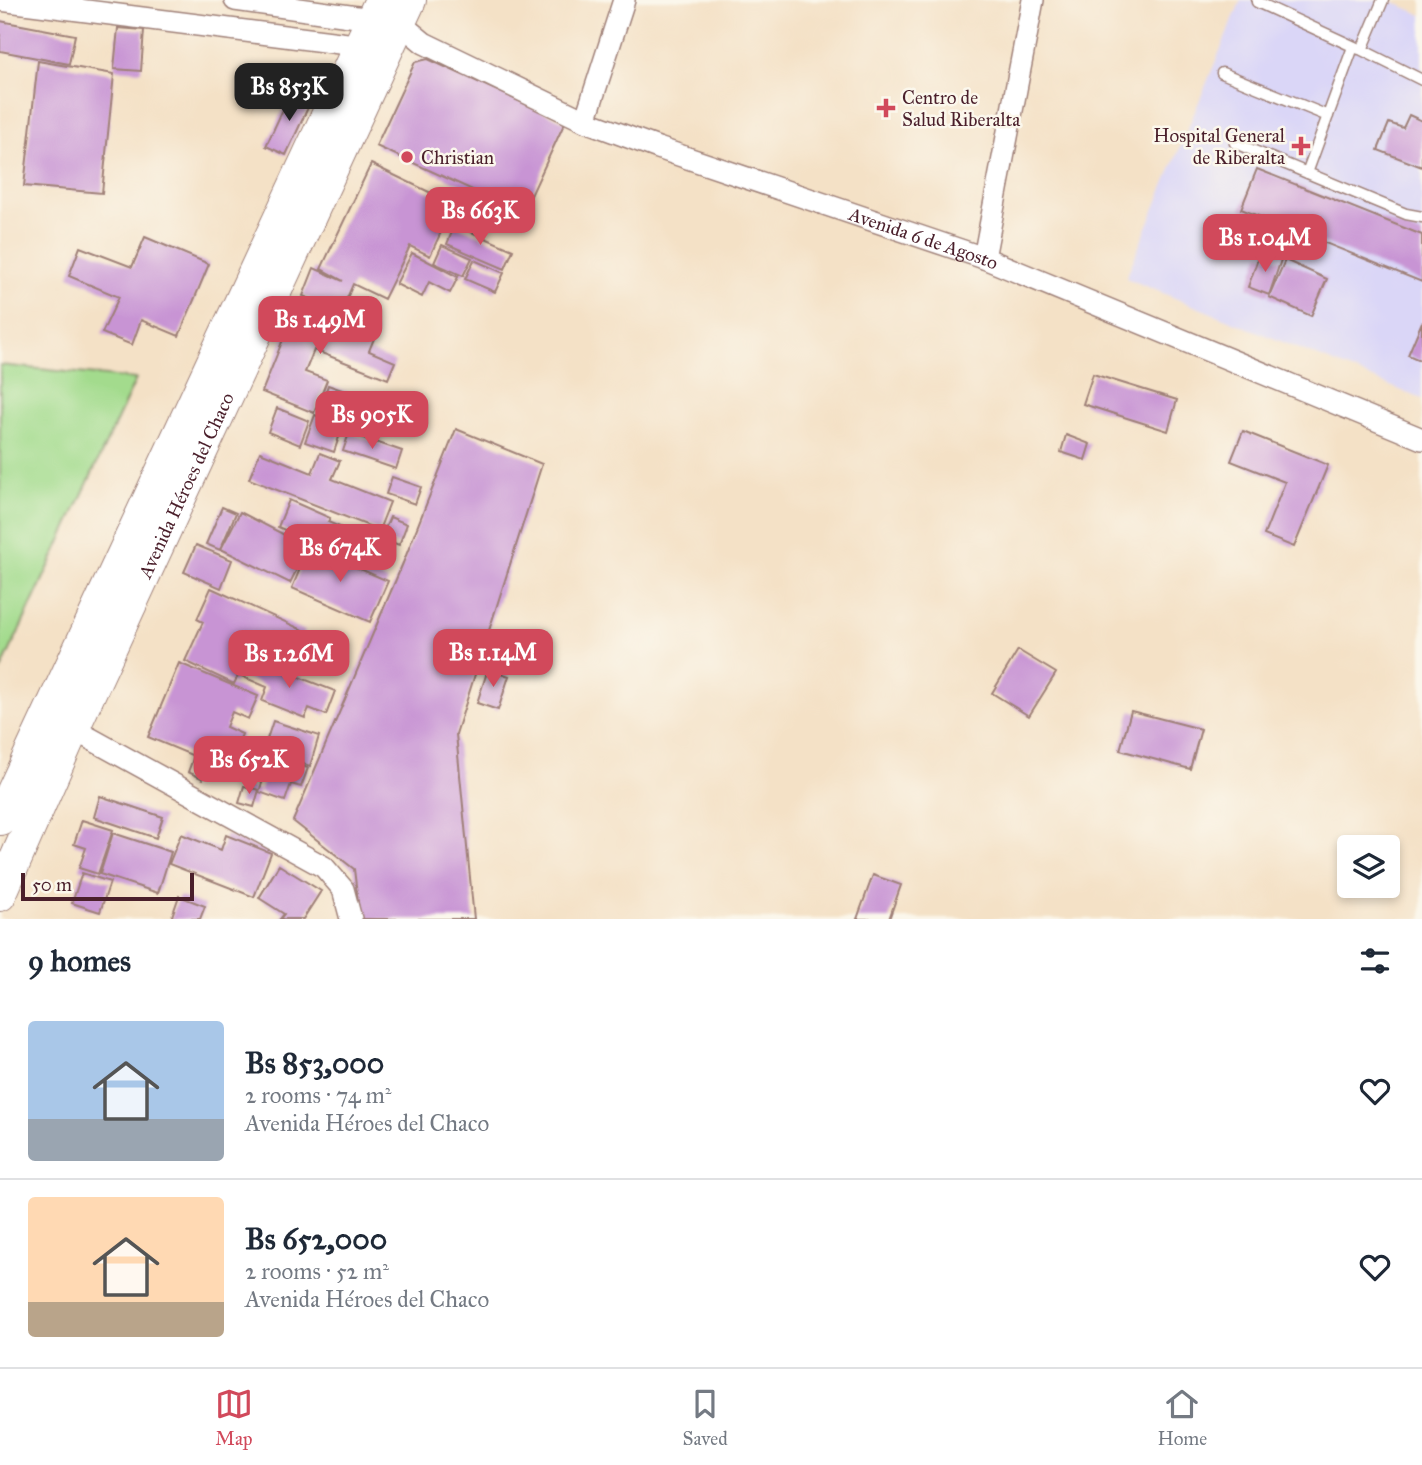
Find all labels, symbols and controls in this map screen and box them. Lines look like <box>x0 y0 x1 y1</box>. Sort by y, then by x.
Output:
pin: Bs 853K <box>224 64 354 123</box>
text: Bs 853K <box>251 72 328 100</box>
place label: Centro de Salud Riberalta <box>902 86 1021 131</box>
marker: Centro de Salud Riberalta <box>876 98 896 118</box>
place label: Hospital General de Riberalta <box>1153 124 1286 169</box>
marker: Hospital General de Riberalta <box>1291 136 1311 156</box>
place label: Christian <box>421 146 494 169</box>
marker: Christian <box>399 149 415 165</box>
pin: Bs 663K <box>415 188 545 247</box>
text: Bs 663K <box>441 196 519 224</box>
street label: Avenida 6 de Agosto <box>845 201 1002 274</box>
pin: Bs 1.04M <box>1193 215 1337 274</box>
text: Bs 1.04M <box>1219 223 1311 251</box>
pin: Bs 1.49M <box>248 296 392 356</box>
text: Bs 1.49M <box>274 305 366 333</box>
street label: Avenida Héroes del Chaco <box>133 388 239 582</box>
pin: Bs 905K <box>307 392 437 451</box>
text: Bs 905K <box>331 400 413 428</box>
pin: Bs 674K <box>275 524 405 584</box>
text: Bs 674K <box>299 533 381 561</box>
pin: Bs 1.26M <box>217 630 361 690</box>
pin: Bs 1.14M <box>421 630 565 689</box>
text: Bs 1.14M <box>449 638 537 666</box>
text: Bs 1.26M <box>244 639 334 667</box>
pin: Bs 652K <box>184 736 314 796</box>
text: Bs 652K <box>210 745 288 773</box>
map controls <box>1337 835 1400 898</box>
button: layers <box>1337 835 1400 898</box>
scale bar <box>21 870 194 902</box>
text: 50 m <box>32 873 72 896</box>
icon: filters <box>1356 942 1394 980</box>
text: 9 homes <box>28 943 131 979</box>
text: Bs 853,000 <box>245 1045 384 1081</box>
icon: home <box>84 1049 168 1133</box>
icon: heart <box>1356 1072 1394 1110</box>
text: 2 rooms · 74 m² <box>245 1081 391 1109</box>
text: Avenida Héroes del Chaco <box>245 1109 489 1137</box>
text: Bs 652,000 <box>245 1221 387 1257</box>
icon: home <box>84 1225 168 1309</box>
icon: heart <box>1356 1248 1394 1286</box>
text: 2 rooms · 52 m² <box>245 1257 389 1285</box>
text: Avenida Héroes del Chaco <box>245 1285 489 1313</box>
tab: Map <box>215 1385 253 1450</box>
tab: Saved <box>683 1385 728 1450</box>
tab: Home <box>1157 1385 1207 1450</box>

